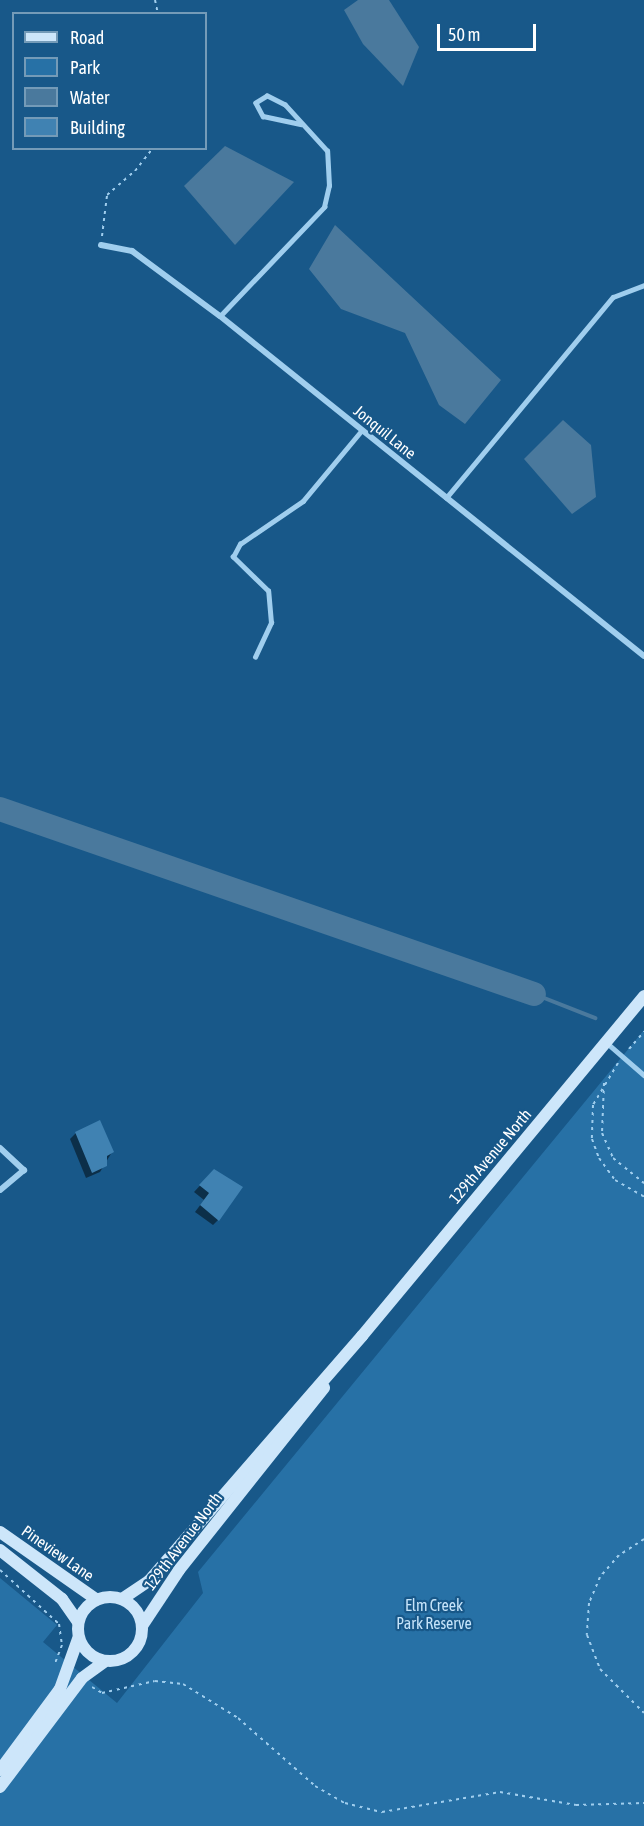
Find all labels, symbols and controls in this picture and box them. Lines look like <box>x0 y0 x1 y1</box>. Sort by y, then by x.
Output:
legend <box>12 12 207 150</box>
scale bar <box>440 12 539 50</box>
text: 50 m <box>448 24 480 45</box>
text: Road <box>70 27 104 48</box>
text: Park <box>70 57 100 78</box>
text: Water <box>70 87 109 108</box>
text: Building <box>70 117 125 138</box>
street label: Jonquil Lane <box>350 401 420 463</box>
street label: 129th Avenue North <box>445 1105 535 1207</box>
street label: 129th Avenue North <box>140 1488 226 1594</box>
street label: Pineview Lane <box>18 1521 98 1585</box>
park label: Elm Creek Park Reserve <box>396 1595 472 1633</box>

